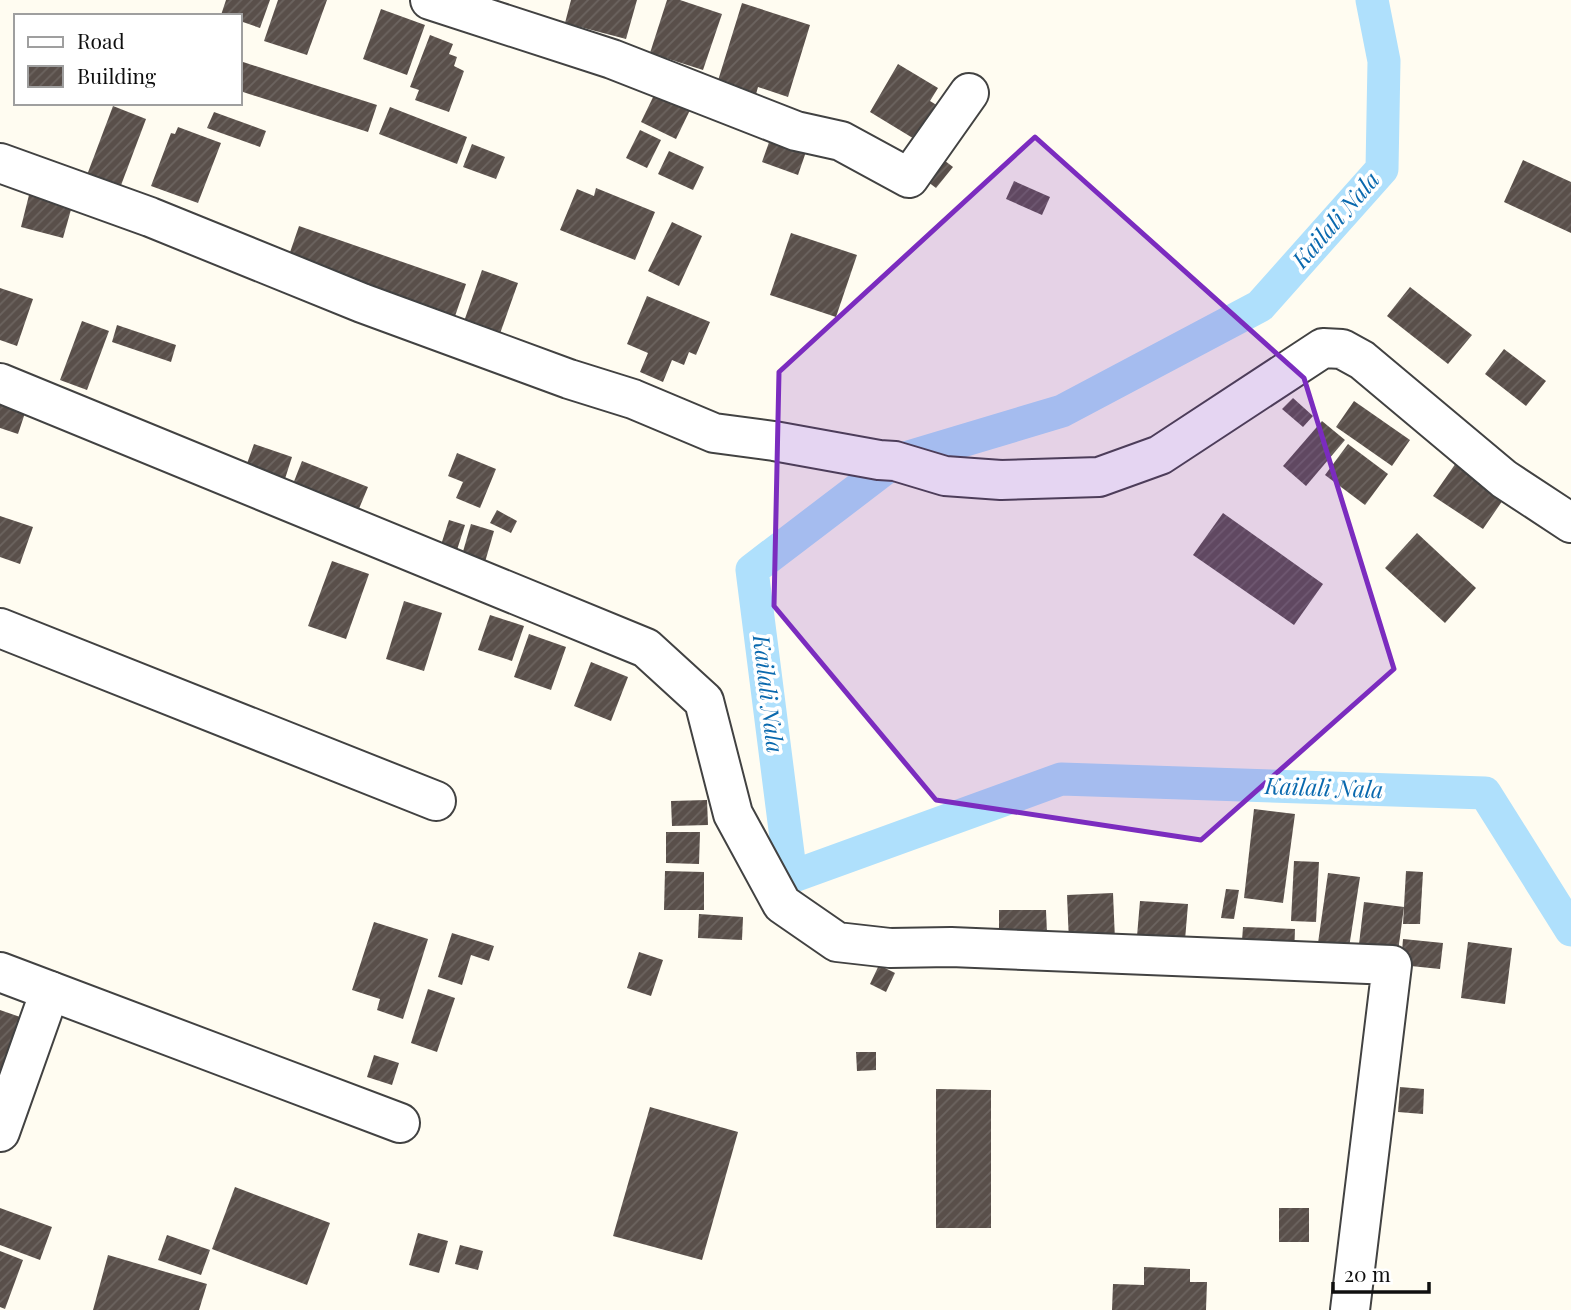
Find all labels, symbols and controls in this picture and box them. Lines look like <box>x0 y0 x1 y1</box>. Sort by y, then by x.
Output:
legend <box>14 14 242 105</box>
text: Road <box>77 26 125 54</box>
text: Building <box>77 61 156 89</box>
water label: Kailali Nala <box>1284 164 1386 275</box>
water label: Kailali Nala <box>747 632 792 755</box>
water label: Kailali Nala <box>1263 769 1384 804</box>
scale bar <box>1333 1250 1429 1294</box>
text: 20 m <box>1344 1259 1391 1287</box>

